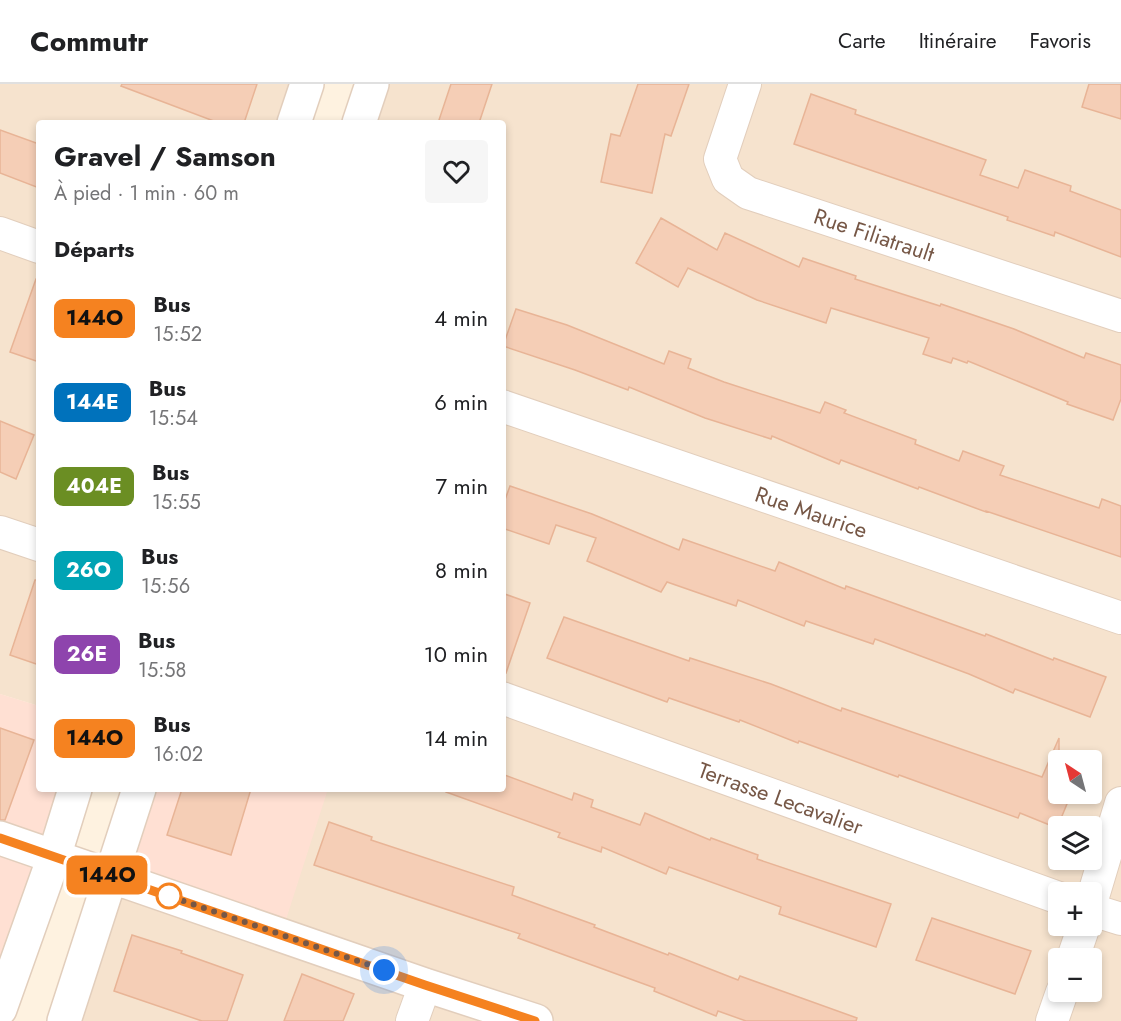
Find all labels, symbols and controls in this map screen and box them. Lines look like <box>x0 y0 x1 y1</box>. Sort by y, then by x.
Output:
text: Commutr <box>30 21 149 62</box>
text: Carte <box>838 26 886 56</box>
text: Itinéraire <box>919 26 997 56</box>
text: Favoris <box>1030 26 1091 56</box>
text: Gravel / Samson <box>54 136 276 177</box>
button: heart <box>425 140 488 203</box>
text: À pied · 1 min · 60 m <box>54 179 239 208</box>
street label: Rue Filiatrault <box>810 200 939 270</box>
text: Départs <box>54 233 134 265</box>
text: Bus <box>153 288 191 320</box>
text: 4 min <box>434 302 488 334</box>
text: 144O <box>66 303 123 333</box>
text: 15:52 <box>153 320 202 349</box>
text: Bus <box>149 372 186 404</box>
text: 6 min <box>434 386 488 418</box>
text: 144E <box>66 387 119 417</box>
text: 15:54 <box>149 404 198 433</box>
text: Bus <box>152 456 189 488</box>
text: 7 min <box>435 470 488 502</box>
text: 404E <box>66 471 122 501</box>
street label: Rue Maurice <box>751 478 872 546</box>
text: 15:55 <box>152 488 201 517</box>
text: Bus <box>141 540 178 572</box>
text: 8 min <box>435 554 488 586</box>
text: 26O <box>66 555 111 585</box>
text: 15:56 <box>141 572 190 601</box>
text: Bus <box>138 624 175 656</box>
text: 10 min <box>424 638 488 670</box>
text: 26E <box>67 639 107 669</box>
text: 15:58 <box>138 656 186 685</box>
text: Bus <box>153 708 191 740</box>
text: 14 min <box>424 722 488 754</box>
text: 144O <box>66 723 123 753</box>
text: 16:02 <box>153 740 203 769</box>
north arrow <box>1048 750 1102 804</box>
map controls <box>1048 750 1102 1002</box>
street label: Terrasse Lecavalier <box>694 754 868 842</box>
button: layers <box>1048 816 1102 870</box>
line badge: 144O <box>65 856 149 894</box>
text: 144O <box>78 860 136 890</box>
button: + <box>1048 882 1102 936</box>
unlabelled marker <box>156 883 182 909</box>
button: − <box>1048 948 1102 1002</box>
your location <box>369 955 399 985</box>

